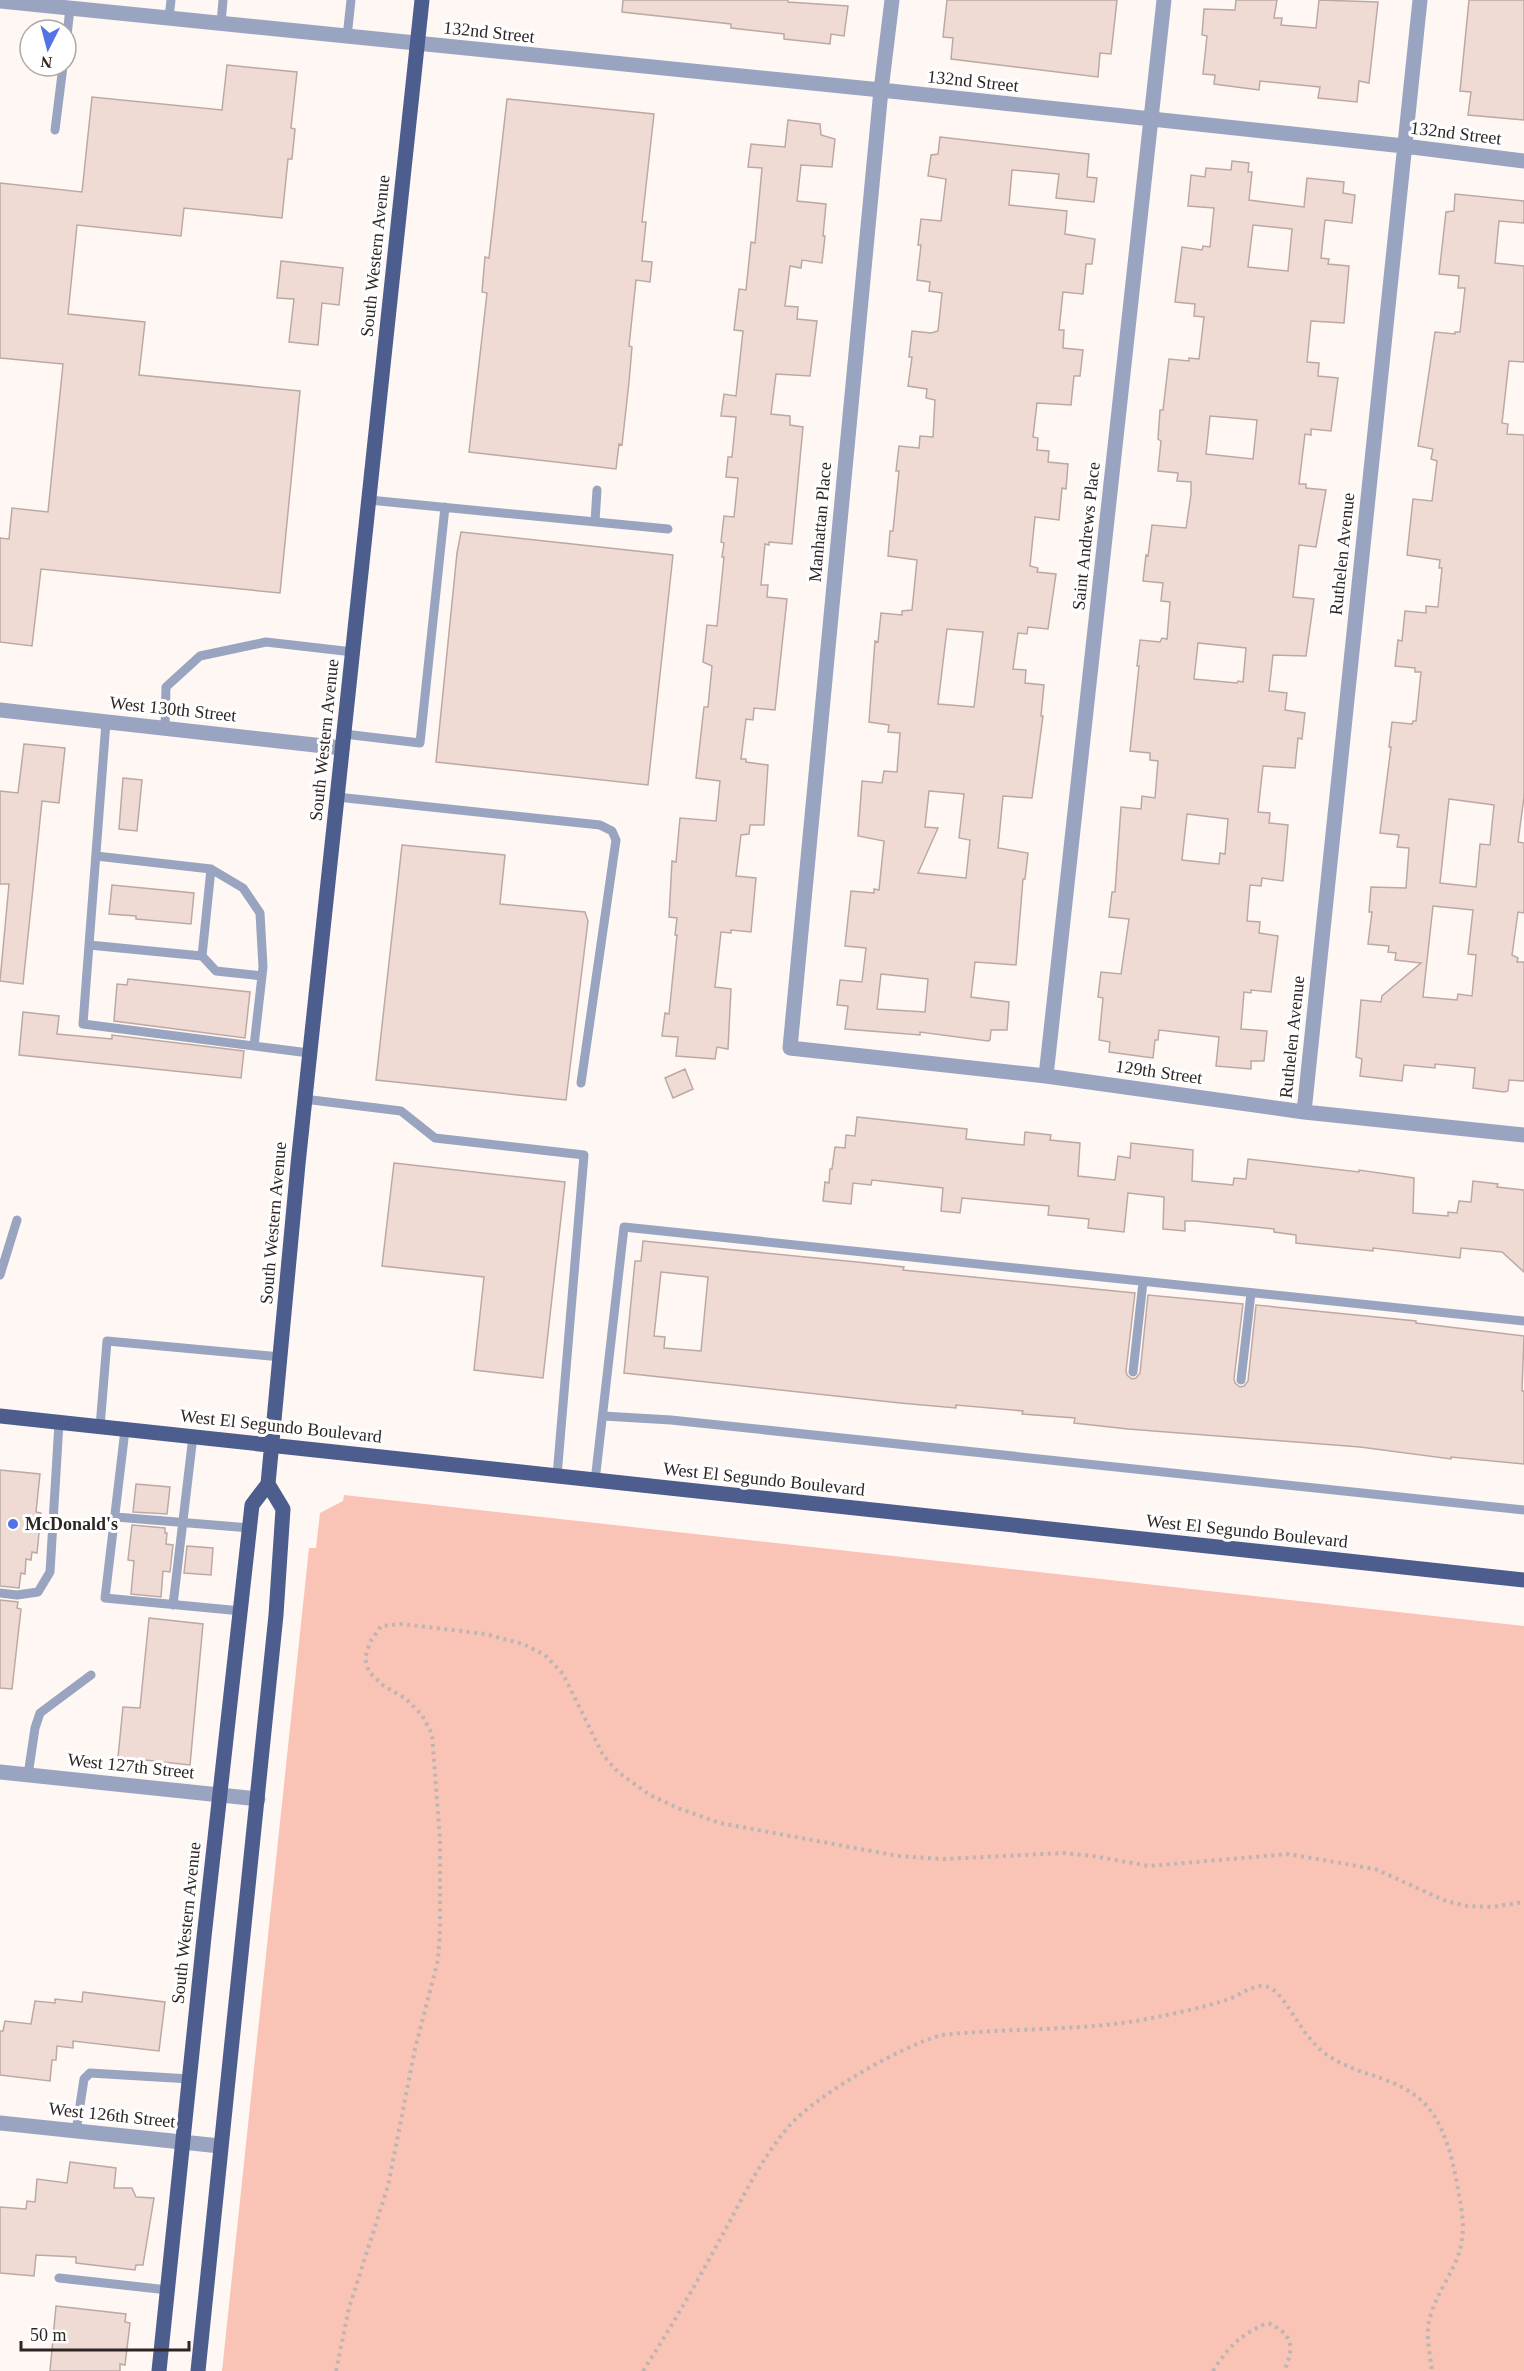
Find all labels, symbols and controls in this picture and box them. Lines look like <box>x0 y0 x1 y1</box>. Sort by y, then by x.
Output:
street label: 132nd Street <box>442 17 536 47</box>
north arrow <box>18 18 78 78</box>
text: N <box>39 53 53 71</box>
street label: 132nd Street <box>926 66 1020 96</box>
street label: 132nd Street <box>1409 117 1503 149</box>
street label: South Western Avenue <box>357 174 393 338</box>
street label: Manhattan Place <box>805 461 835 583</box>
street label: Saint Andrews Place <box>1068 461 1104 611</box>
street label: Ruthelen Avenue <box>1326 492 1358 616</box>
street label: South Western Avenue <box>306 658 342 822</box>
street label: West 130th Street <box>109 692 237 726</box>
street label: Ruthelen Avenue <box>1276 975 1308 1099</box>
street label: 129th Street <box>1114 1056 1204 1088</box>
street label: South Western Avenue <box>256 1141 290 1305</box>
street label: West El Segundo Boulevard <box>179 1405 383 1447</box>
street label: West El Segundo Boulevard <box>662 1458 866 1500</box>
street label: West El Segundo Boulevard <box>1145 1510 1349 1552</box>
place label: McDonald's <box>25 1514 118 1534</box>
marker: McDonald's <box>6 1517 20 1531</box>
street label: West 127th Street <box>67 1749 195 1783</box>
street label: South Western Avenue <box>168 1841 204 2005</box>
street label: West 126th Street <box>48 2098 176 2132</box>
scale bar <box>21 2314 189 2352</box>
text: 50 m <box>30 2325 67 2345</box>

